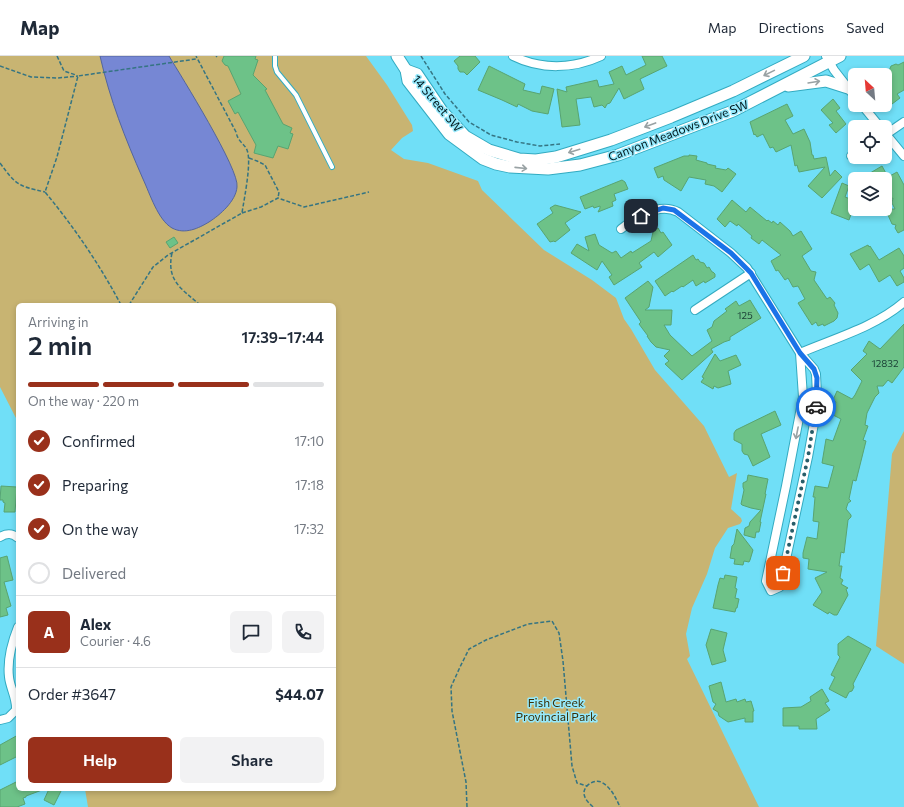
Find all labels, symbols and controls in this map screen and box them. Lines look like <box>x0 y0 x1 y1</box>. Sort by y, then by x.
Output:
text: Map <box>20 16 59 39</box>
text: Map <box>708 19 737 36</box>
text: Directions <box>759 19 824 36</box>
text: Saved <box>846 19 884 36</box>
north arrow <box>848 68 892 112</box>
map controls <box>848 68 892 216</box>
one-way arrow <box>763 70 775 77</box>
street label: 14 Street SW <box>410 72 466 134</box>
one-way arrow <box>807 78 820 86</box>
street label: Canyon Meadows Drive SW <box>606 97 750 163</box>
button: locate <box>848 120 892 164</box>
one-way arrow <box>644 122 656 130</box>
one-way arrow <box>567 148 580 155</box>
one-way arrow <box>514 165 527 172</box>
button: layers <box>848 172 892 216</box>
pin <box>624 199 658 233</box>
icon: home <box>630 205 652 227</box>
house number: 125 <box>737 309 753 321</box>
text: Arriving in <box>28 314 88 330</box>
text: 17:39–17:44 <box>242 328 324 346</box>
text: 2 min <box>28 329 92 360</box>
house number: 12832 <box>871 357 899 369</box>
courier <box>796 387 836 427</box>
text: On the way · 220 m <box>28 393 139 409</box>
icon: car <box>805 396 827 418</box>
one-way arrow <box>793 426 801 439</box>
icon: check <box>28 430 50 452</box>
text: Confirmed <box>62 432 135 450</box>
text: 17:10 <box>294 433 324 449</box>
icon: check <box>28 474 50 496</box>
text: Preparing <box>62 476 128 494</box>
text: 17:18 <box>295 477 324 493</box>
icon: check <box>28 518 50 540</box>
text: On the way <box>62 520 139 538</box>
text: 17:32 <box>294 521 324 537</box>
pin <box>766 556 800 590</box>
icon: bag <box>772 562 794 584</box>
text: Delivered <box>62 564 126 582</box>
button: chat <box>230 611 272 653</box>
button: phone <box>282 611 324 653</box>
text: Alex <box>80 615 111 633</box>
text: A <box>44 623 54 641</box>
text: Courier · 4.6 <box>80 633 151 649</box>
text: Order #3647 <box>28 685 116 703</box>
text: $44.07 <box>275 685 324 703</box>
park label: Fish Creek Provincial Park <box>516 695 597 723</box>
button: Help <box>28 737 172 783</box>
button: Share <box>180 737 324 783</box>

